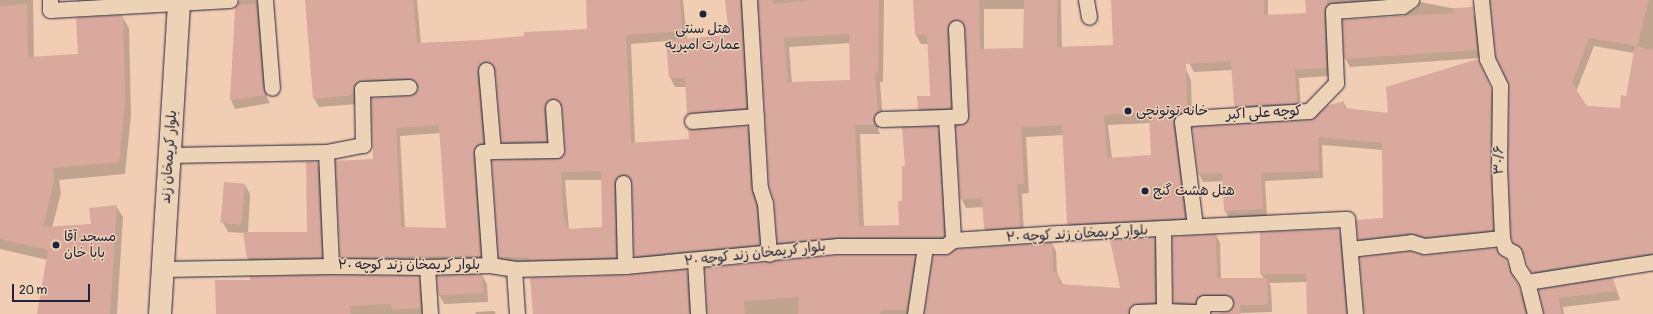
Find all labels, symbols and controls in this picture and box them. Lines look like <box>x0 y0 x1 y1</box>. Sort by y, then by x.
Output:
marker: هتل سنتی عمارت امیریه <box>698 9 708 19</box>
place label: هتل سنتی عمارت امیریه <box>665 21 741 54</box>
place label: خانه توتونچی <box>1136 103 1208 119</box>
street label: کوچه علی اکبر <box>1226 103 1302 123</box>
marker: خانه توتونچی <box>1123 106 1133 116</box>
street label: بلوار کریمخان زند <box>157 110 181 204</box>
street label: ۳۰/۶ <box>1491 145 1507 175</box>
place label: هتل هشت گنج <box>1153 183 1235 199</box>
marker: هتل هشت گنج <box>1140 186 1150 196</box>
street label: بلوار کریمخان زند کوچه ۲۰ <box>1005 222 1149 246</box>
place label: مسجد آقا بابا خان <box>64 229 116 262</box>
street label: بلوار کریمخان زند کوچه ۲۰ <box>683 238 827 270</box>
marker: مسجد آقا بابا خان <box>51 240 61 250</box>
street label: بلوار کریمخان زند کوچه ۲۰ <box>338 257 480 273</box>
scale bar <box>14 276 92 302</box>
text: 20 m <box>19 283 47 298</box>

